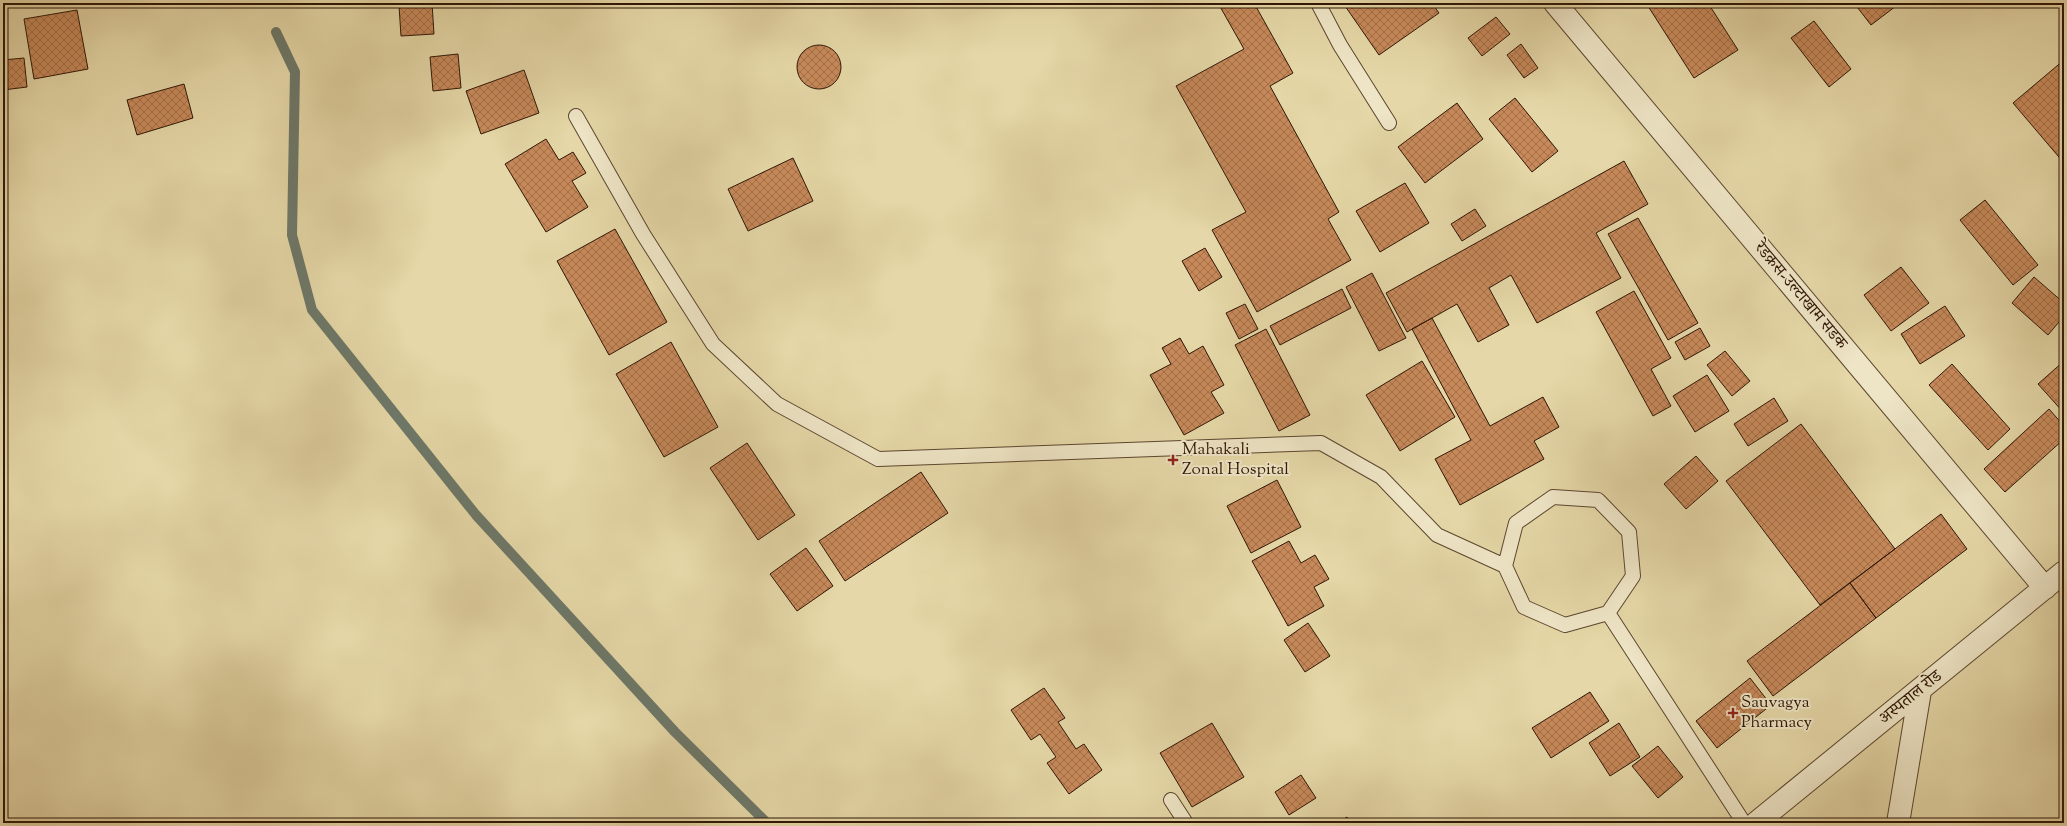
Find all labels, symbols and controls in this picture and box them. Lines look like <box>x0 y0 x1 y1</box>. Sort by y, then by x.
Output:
street label: रेडक्रस-उल्टाखाम सडक <box>1746 235 1853 356</box>
place label: Mahakali Zonal Hospital <box>1182 438 1289 482</box>
marker: Mahakali Zonal Hospital <box>1167 454 1179 466</box>
street label: अस्पताल रोड <box>1874 664 1949 731</box>
place label: Sauvagya Pharmacy <box>1741 691 1812 735</box>
marker: Sauvagya Pharmacy <box>1728 708 1738 718</box>

